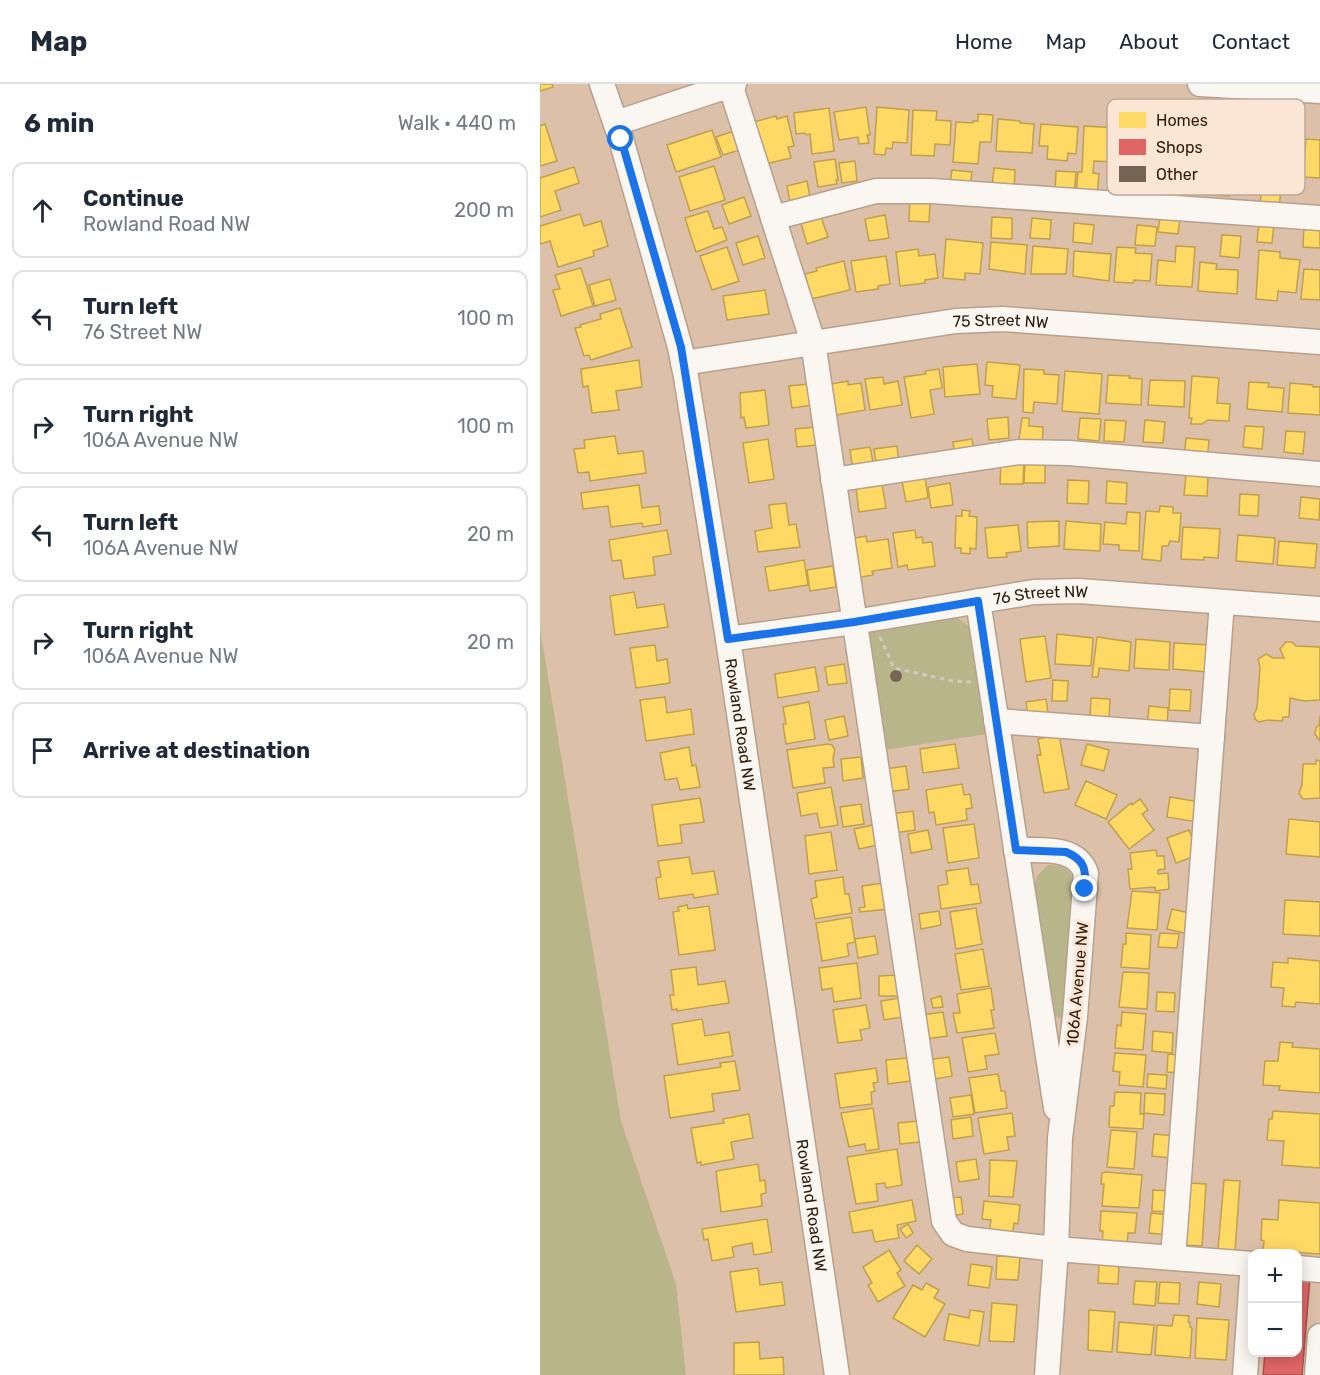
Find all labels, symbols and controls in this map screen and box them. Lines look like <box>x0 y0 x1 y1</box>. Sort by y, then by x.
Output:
text: Map <box>30 25 87 58</box>
text: Home <box>955 29 1012 54</box>
text: Map <box>1045 29 1086 54</box>
text: About <box>1119 29 1179 54</box>
text: Contact <box>1212 29 1290 54</box>
legend <box>1107 99 1305 195</box>
text: 6 min <box>24 108 94 139</box>
text: Walk · 440 m <box>398 111 516 135</box>
text: Homes <box>1156 111 1208 130</box>
route start <box>607 125 633 151</box>
text: Shops <box>1156 138 1203 157</box>
text: Other <box>1156 165 1198 184</box>
text: Continue <box>83 185 184 212</box>
icon: ahead <box>26 194 59 227</box>
text: 200 m <box>454 198 514 222</box>
text: Rowland Road NW <box>83 212 250 236</box>
text: Turn left <box>83 293 178 320</box>
icon: left <box>26 302 59 335</box>
text: 100 m <box>457 306 514 330</box>
street label: 75 Street NW <box>952 310 1049 332</box>
text: 76 Street NW <box>83 320 202 344</box>
text: Turn right <box>83 401 193 428</box>
icon: right <box>26 410 59 443</box>
text: 100 m <box>457 414 514 438</box>
text: 106A Avenue NW <box>83 428 238 452</box>
text: Turn left <box>83 509 178 536</box>
icon: left <box>26 518 59 551</box>
text: 20 m <box>467 522 514 546</box>
text: 106A Avenue NW <box>83 536 238 560</box>
street label: 76 Street NW <box>992 582 1089 609</box>
text: Turn right <box>83 617 193 644</box>
icon: right <box>26 626 59 659</box>
text: 20 m <box>467 630 514 654</box>
text: 106A Avenue NW <box>83 644 238 668</box>
street label: Rowland Road NW <box>721 657 759 793</box>
icon: arrive <box>26 734 59 767</box>
text: Arrive at destination <box>83 737 310 764</box>
route end <box>1071 875 1097 901</box>
street label: 106A Avenue NW <box>1063 921 1092 1047</box>
street label: Rowland Road NW <box>792 1138 831 1273</box>
map controls <box>1248 1249 1302 1357</box>
button: + <box>1248 1249 1302 1303</box>
button: − <box>1248 1303 1302 1357</box>

